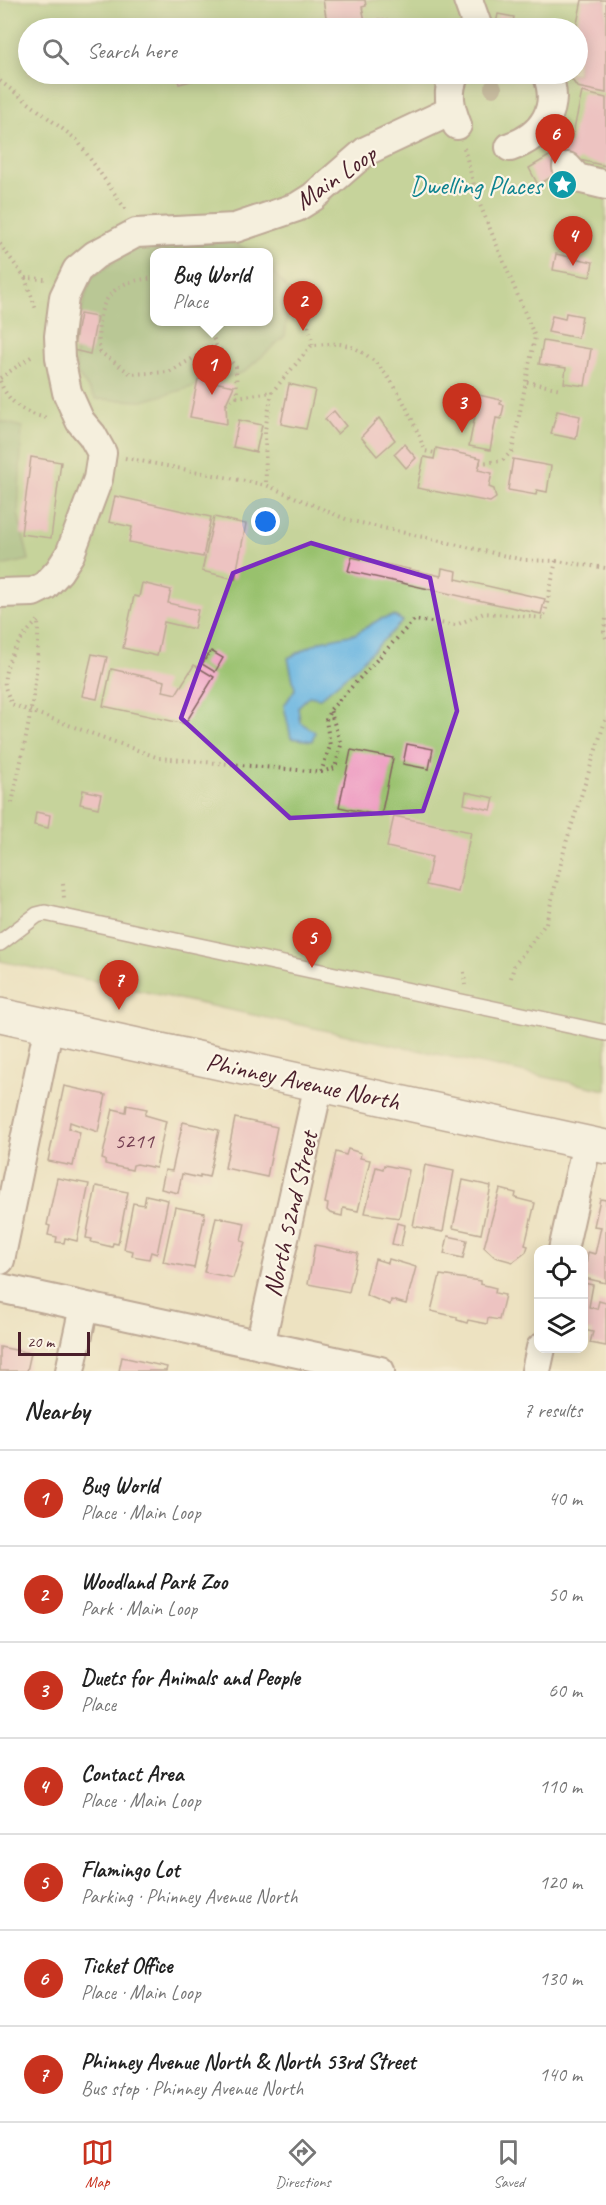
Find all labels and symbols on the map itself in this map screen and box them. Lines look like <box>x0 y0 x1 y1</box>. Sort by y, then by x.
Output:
pin: 6 <box>536 114 574 164</box>
street label: Main Loop <box>288 136 384 217</box>
place label: Dwelling Places <box>410 169 544 202</box>
place icon: Dwelling Places <box>547 169 579 201</box>
pin: 4 <box>554 216 592 266</box>
pin: 2 <box>284 282 322 331</box>
pin: 1 <box>192 346 232 395</box>
pin: 3 <box>442 384 482 433</box>
your location <box>251 507 280 536</box>
pin: 5 <box>292 918 332 968</box>
pin: 7 <box>100 960 138 1010</box>
street label: Phinney Avenue North <box>203 1045 404 1118</box>
street label: North 52nd Street <box>255 1126 326 1300</box>
house number: 5211 <box>114 1127 155 1155</box>
scale bar <box>18 1329 90 1356</box>

